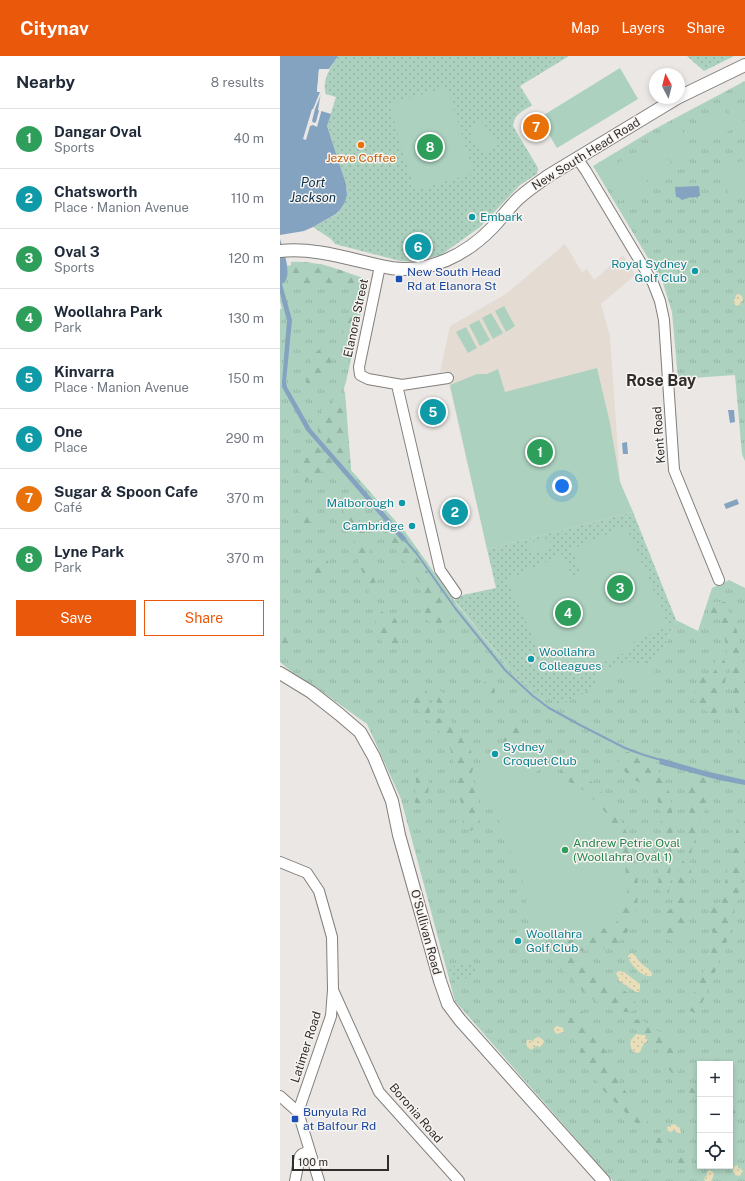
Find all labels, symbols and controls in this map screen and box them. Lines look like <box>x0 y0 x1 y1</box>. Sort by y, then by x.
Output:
text: Citynav <box>20 17 89 39</box>
text: Map <box>571 20 599 36</box>
text: Layers <box>621 20 665 36</box>
text: Share <box>687 20 725 36</box>
north arrow <box>649 68 685 104</box>
text: Nearby <box>16 72 75 92</box>
text: 8 results <box>211 75 264 90</box>
pin: 7 <box>523 112 549 142</box>
street label: New South Head Road <box>529 115 643 193</box>
text: Dangar Oval <box>54 123 142 140</box>
text: 1 <box>26 131 32 146</box>
text: 40 m <box>233 131 264 146</box>
pin: 8 <box>417 132 443 162</box>
text: Sports <box>54 140 94 155</box>
marker: Jezve Coffee <box>356 140 366 150</box>
place label: Jezve Coffee <box>326 151 396 165</box>
water label: Port Jackson <box>290 175 336 205</box>
text: Chatsworth <box>54 183 137 200</box>
text: 2 <box>25 191 33 206</box>
text: 110 m <box>231 191 264 206</box>
text: Place · Manion Avenue <box>54 200 189 215</box>
place label: Embark <box>480 210 523 224</box>
marker: Embark <box>467 212 477 222</box>
pin: 6 <box>405 232 431 262</box>
text: Oval 3 <box>54 243 100 260</box>
text: 3 <box>25 251 33 266</box>
text: 120 m <box>229 251 264 266</box>
place label: Royal Sydney Golf Club <box>611 257 688 285</box>
text: Sports <box>54 260 94 275</box>
place label: New South Head Rd at Elanora St <box>407 265 501 293</box>
marker: Royal Sydney Golf Club <box>690 266 700 276</box>
marker: New South Head Rd at Elanora St <box>394 274 404 284</box>
street label: Elanora Street <box>341 277 371 359</box>
text: Woollahra Park <box>54 303 163 320</box>
text: 4 <box>25 311 33 326</box>
text: 130 m <box>228 311 264 326</box>
text: Park <box>54 320 82 335</box>
text: Kinvarra <box>54 363 114 380</box>
text: 5 <box>25 371 33 386</box>
text: 150 m <box>228 371 264 386</box>
district label: Rose Bay <box>626 371 696 390</box>
text: Place · Manion Avenue <box>54 380 189 395</box>
pin: 5 <box>420 397 446 427</box>
street label: Kent Road <box>650 406 668 464</box>
text: One <box>54 423 83 440</box>
text: 6 <box>25 431 33 446</box>
text: 290 m <box>226 431 264 446</box>
pin: 1 <box>527 437 553 467</box>
text: Place <box>54 440 88 455</box>
your location <box>552 476 572 496</box>
text: Sugar & Spoon Cafe <box>54 483 198 500</box>
text: 7 <box>25 491 33 506</box>
text: 370 m <box>226 491 264 506</box>
place label: Malborough <box>327 496 394 510</box>
pin: 2 <box>442 497 468 527</box>
marker: Malborough <box>397 498 407 508</box>
text: Café <box>54 500 82 515</box>
place label: Cambridge <box>343 519 404 533</box>
marker: Cambridge <box>407 521 417 531</box>
text: Lyne Park <box>54 543 124 560</box>
text: 8 <box>25 551 33 566</box>
text: 370 m <box>226 551 264 566</box>
text: Park <box>54 560 82 575</box>
pin: 3 <box>607 573 633 603</box>
pin: 4 <box>555 598 581 628</box>
button: Save <box>16 600 136 636</box>
button: Share <box>144 600 264 636</box>
place label: Woollahra Colleagues <box>539 645 601 673</box>
marker: Woollahra Colleagues <box>526 654 536 664</box>
place label: Sydney Croquet Club <box>503 740 577 768</box>
marker: Sydney Croquet Club <box>490 749 500 759</box>
place label: Andrew Petrie Oval (Woollahra Oval 1) <box>573 836 681 864</box>
marker: Andrew Petrie Oval (Woollahra Oval 1) <box>560 845 570 855</box>
street label: O'Sullivan Road <box>408 888 444 976</box>
place label: Woollahra Golf Club <box>526 927 582 955</box>
marker: Woollahra Golf Club <box>513 936 523 946</box>
street label: Latimer Road <box>288 1010 324 1084</box>
map controls <box>697 1061 733 1169</box>
button: + <box>697 1061 733 1097</box>
street label: Boronia Road <box>386 1080 446 1146</box>
button: − <box>697 1097 733 1133</box>
place label: Bunyula Rd at Balfour Rd <box>303 1105 376 1133</box>
marker: Bunyula Rd at Balfour Rd <box>290 1114 300 1124</box>
button: locate <box>697 1133 733 1169</box>
scale bar <box>292 1153 389 1172</box>
text: 100 m <box>298 1156 328 1168</box>

